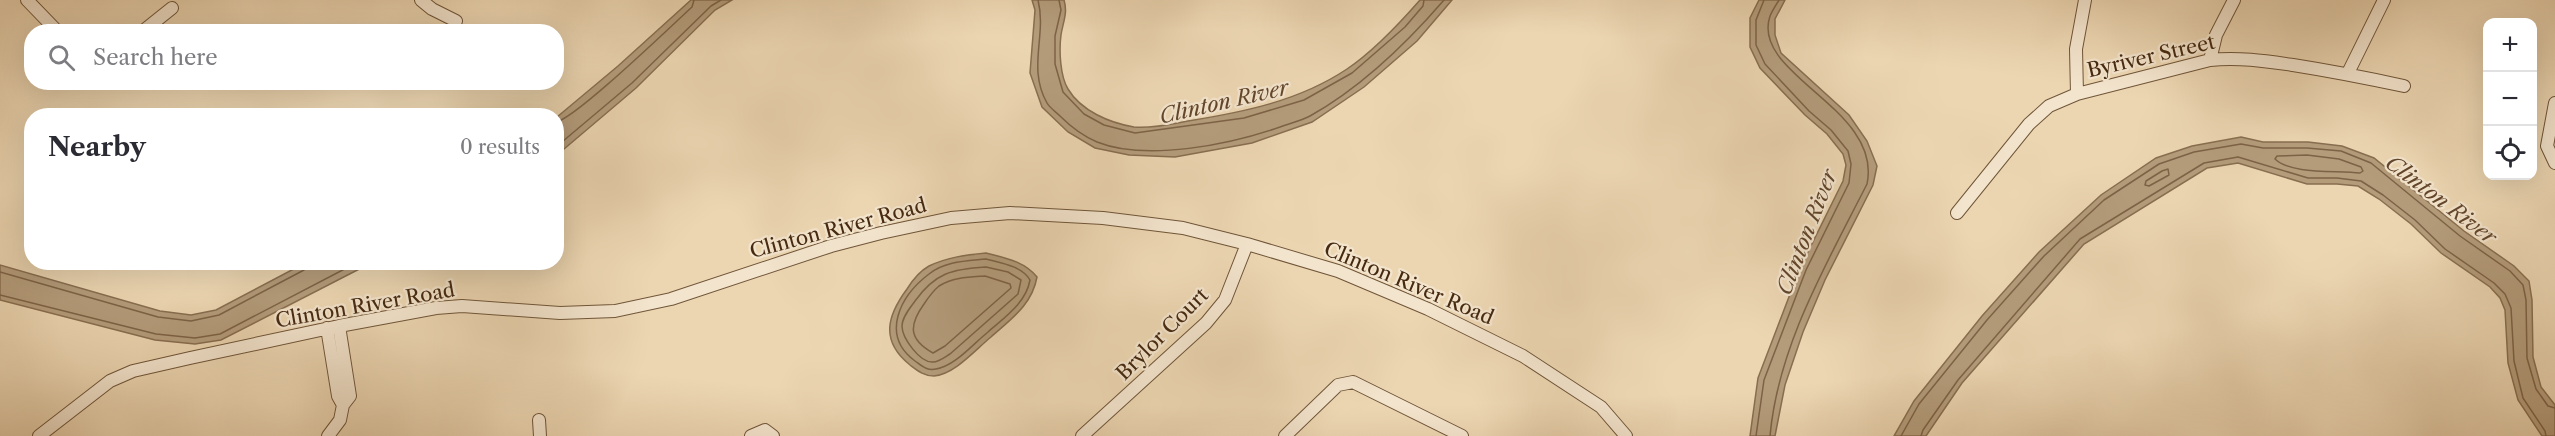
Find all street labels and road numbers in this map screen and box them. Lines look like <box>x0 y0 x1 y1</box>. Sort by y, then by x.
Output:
street label: Byriver Street <box>2085 30 2217 82</box>
street label: Clinton River Road <box>747 193 929 263</box>
street label: Clinton River Road <box>1321 236 1497 330</box>
street label: Clinton River Road <box>273 277 457 333</box>
street label: Brylor Court <box>1111 283 1213 385</box>

